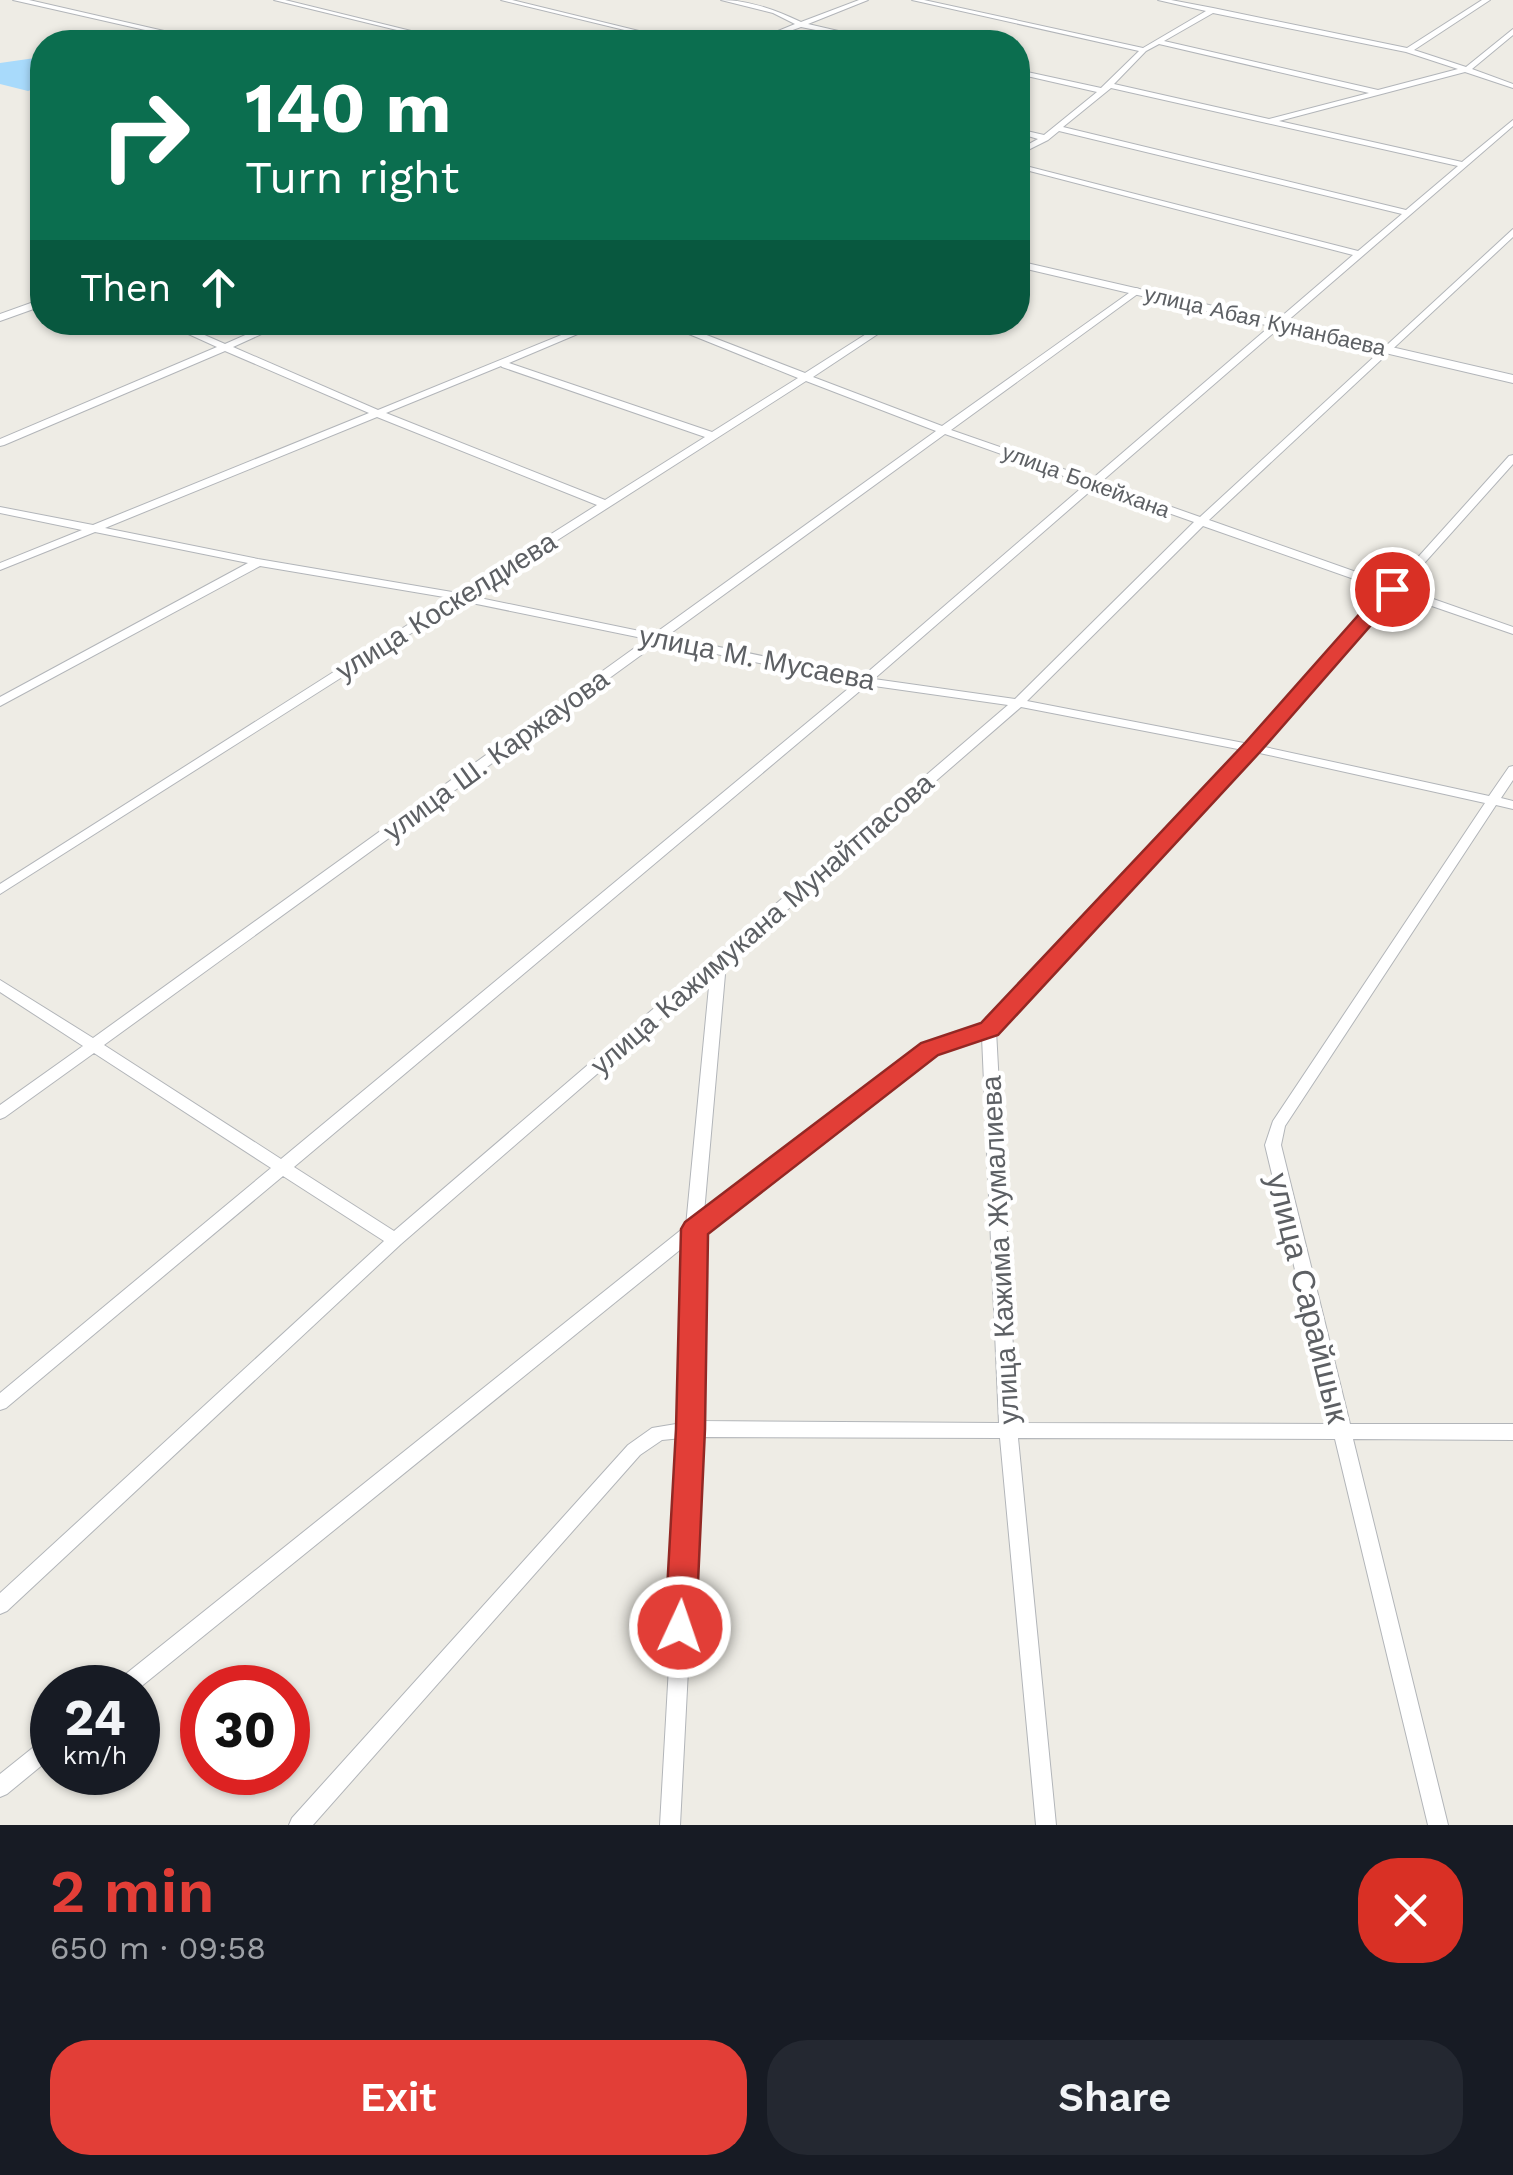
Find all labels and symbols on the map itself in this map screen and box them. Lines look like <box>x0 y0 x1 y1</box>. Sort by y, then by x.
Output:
street label: улица Абая Кунанбаева <box>1142 281 1389 361</box>
street label: улица Бокейхана <box>999 439 1174 523</box>
street label: улица Коскелдиева <box>330 525 563 687</box>
pin <box>1350 547 1435 632</box>
street label: улица М. Мусаева <box>636 619 878 697</box>
street label: улица Ш. Каржауова <box>377 662 615 848</box>
street label: улица Кажимукана Мунайтпасова <box>584 766 940 1082</box>
street label: улица Кажима Жумалиева <box>974 1075 1026 1425</box>
street label: улица Сарайшык <box>1259 1169 1358 1428</box>
position arrow <box>628 1575 732 1679</box>
speed limit sign: 30 <box>180 1665 310 1795</box>

